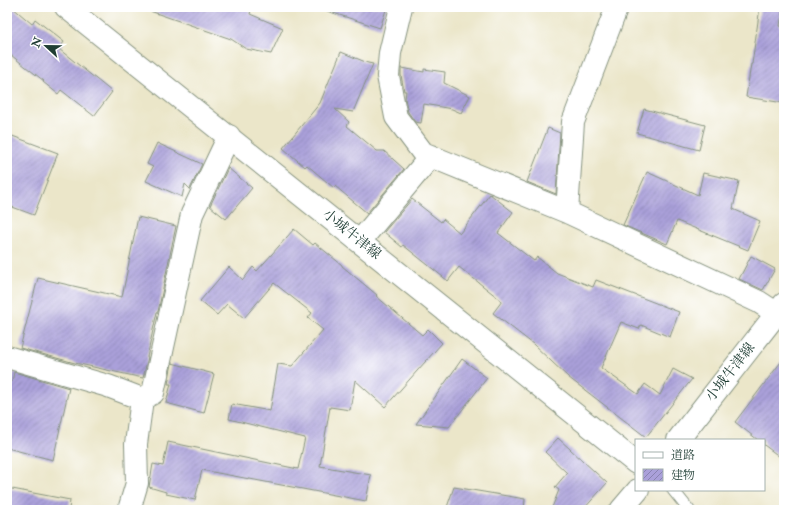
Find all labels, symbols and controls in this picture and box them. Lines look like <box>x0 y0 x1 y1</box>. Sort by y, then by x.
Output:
north arrow <box>26 26 66 66</box>
text: N <box>29 34 45 50</box>
street label: 小城牛津線 <box>319 205 385 263</box>
street label: 小城牛津線 <box>702 339 758 405</box>
legend <box>635 439 765 491</box>
text: 道路 <box>671 448 695 463</box>
text: 建物 <box>671 468 695 483</box>

